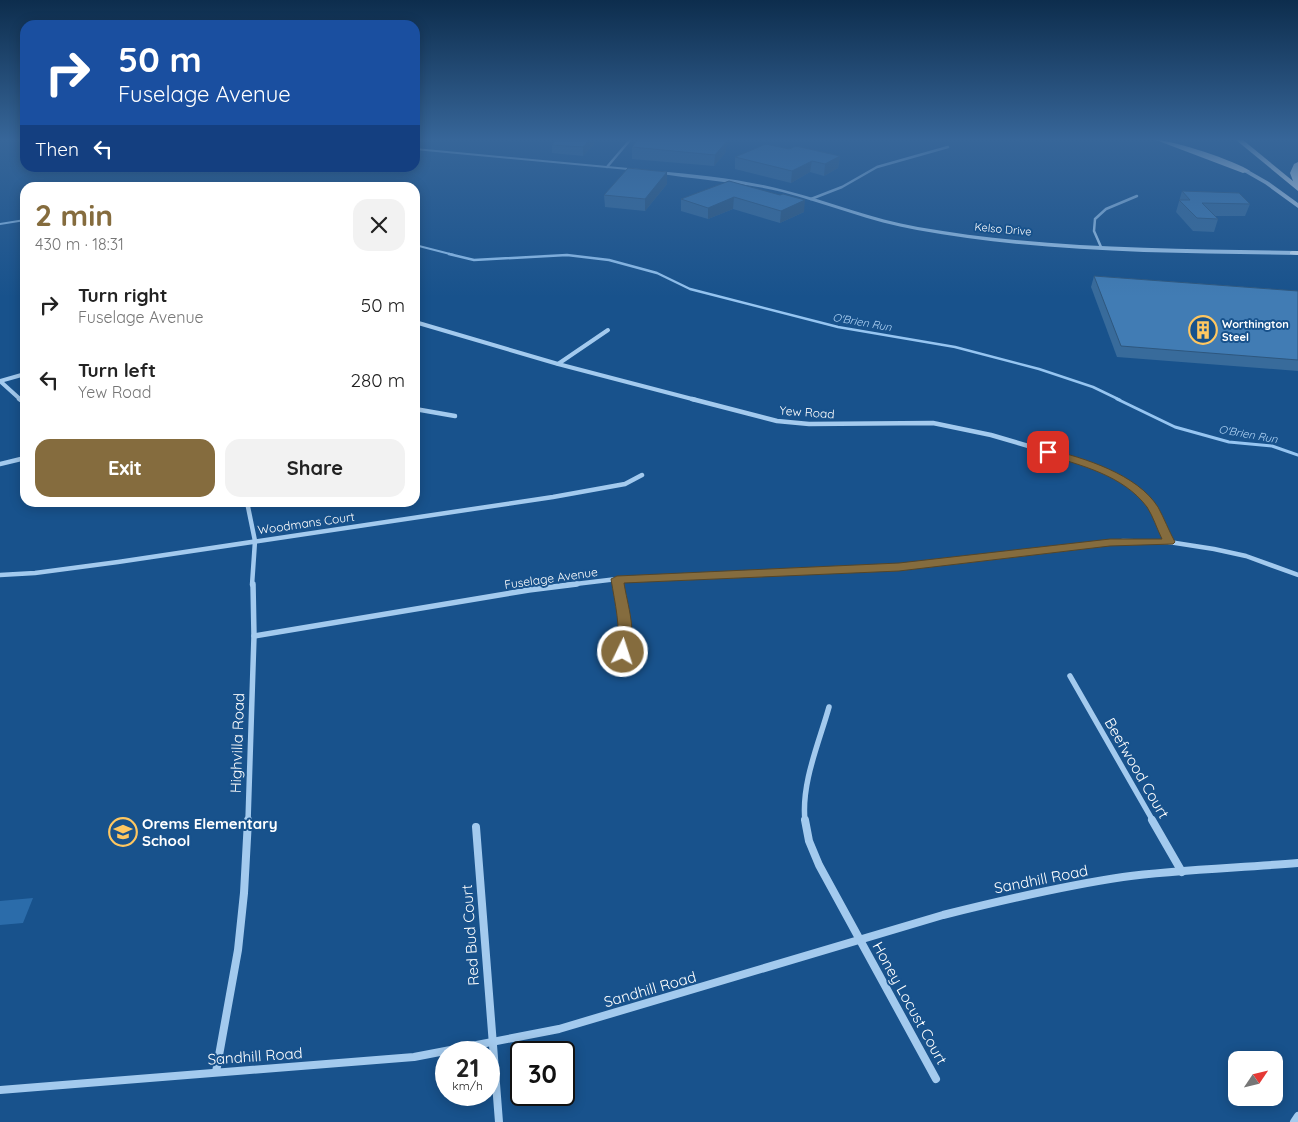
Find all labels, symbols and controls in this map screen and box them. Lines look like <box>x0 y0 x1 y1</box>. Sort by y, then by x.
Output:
text: 50 m <box>118 37 202 81</box>
icon: right <box>35 40 100 105</box>
text: Fuselage Avenue <box>118 80 291 108</box>
icon: left <box>89 135 117 163</box>
text: Then <box>35 137 79 161</box>
text: 2 min <box>35 196 113 234</box>
button: close <box>353 199 405 251</box>
street label: Kelso Drive <box>974 220 1032 238</box>
text: 430 m · 18:31 <box>35 234 124 254</box>
text: Turn right <box>78 283 167 307</box>
icon: right <box>35 291 63 319</box>
text: 50 m <box>361 293 405 317</box>
text: Fuselage Avenue <box>78 307 204 327</box>
water label: O'Brien Run <box>831 310 893 334</box>
building icon: Worthington Steel <box>1188 315 1218 345</box>
place label: Worthington Steel <box>1222 317 1289 344</box>
text: Turn left <box>78 358 156 382</box>
icon: left <box>35 366 63 394</box>
text: 280 m <box>350 368 405 392</box>
text: Yew Road <box>78 382 151 402</box>
street label: Yew Road <box>779 403 835 421</box>
water label: O'Brien Run <box>1217 422 1279 446</box>
pin <box>1027 431 1069 473</box>
icon: arrive <box>1034 438 1062 466</box>
button: Exit <box>35 439 215 497</box>
button: Share <box>225 439 405 497</box>
street label: Woodmans Court <box>257 509 355 537</box>
street label: Fuselage Avenue <box>503 564 599 592</box>
position arrow <box>596 625 648 677</box>
street label: Highvilla Road <box>226 693 248 793</box>
street label: Beefwood Court <box>1101 714 1173 822</box>
place label: Orems Elementary School <box>142 814 278 850</box>
school or university icon: Orems Elementary School <box>108 817 138 847</box>
street label: Sandhill Road <box>992 861 1090 897</box>
street label: Red Bud Court <box>457 884 483 986</box>
street label: Honey Locust Court <box>868 938 952 1068</box>
street label: Sandhill Road <box>602 967 698 1011</box>
speed limit sign: 30 <box>510 1041 575 1106</box>
street label: Sandhill Road <box>207 1043 303 1069</box>
north arrow <box>1228 1051 1282 1106</box>
map controls <box>1228 1051 1283 1106</box>
text: 21 <box>456 1052 479 1083</box>
text: km/h <box>452 1078 483 1093</box>

